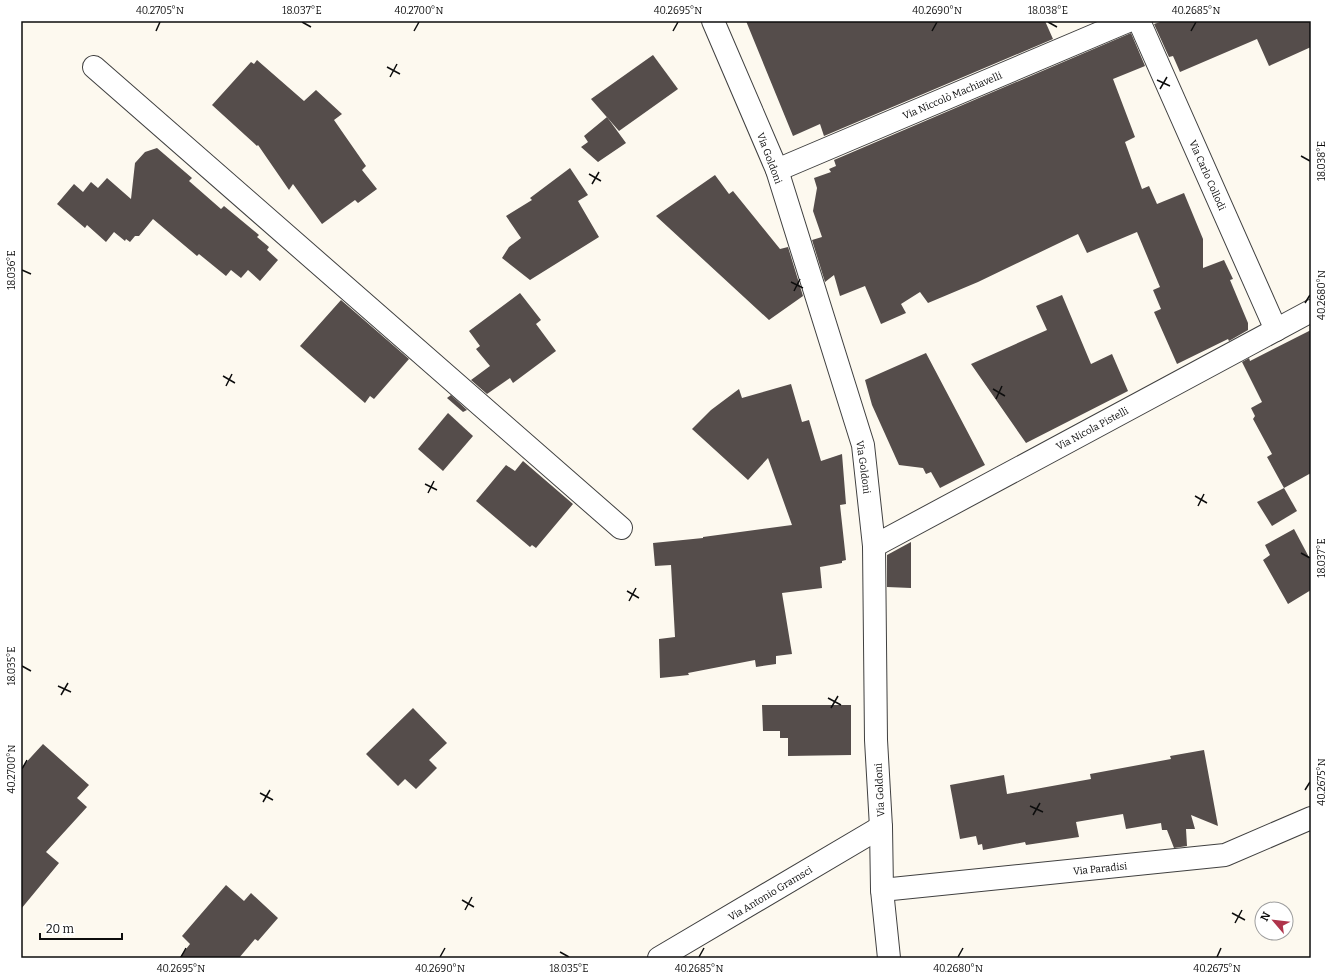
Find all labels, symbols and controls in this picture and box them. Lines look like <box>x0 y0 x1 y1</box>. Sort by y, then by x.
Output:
text: 40.2705°N <box>136 5 184 17</box>
text: 18.037°E <box>282 5 322 17</box>
text: 40.2700°N <box>394 5 444 17</box>
text: 40.2695°N <box>654 5 702 17</box>
text: 40.2690°N <box>912 5 962 17</box>
text: 18.038°E <box>1028 5 1068 17</box>
text: 40.2685°N <box>1172 5 1220 17</box>
street label: Via Niccolò Machiavelli <box>901 70 1004 122</box>
street label: Via Goldoni <box>754 131 784 186</box>
street label: Via Carlo Collodi <box>1186 138 1228 212</box>
text: 18.038°E <box>1316 141 1328 181</box>
text: 18.036°E <box>6 250 18 290</box>
text: 40.2680°N <box>1316 270 1328 320</box>
street label: Via Nicola Pistelli <box>1054 405 1131 453</box>
street label: Via Goldoni <box>853 440 873 495</box>
text: 18.037°E <box>1316 538 1328 578</box>
text: 18.035°E <box>6 646 18 686</box>
text: 40.2700°N <box>6 744 18 794</box>
text: 40.2675°N <box>1316 758 1328 806</box>
street label: Via Goldoni <box>873 763 887 817</box>
street label: Via Paradisi <box>1073 860 1128 878</box>
street label: Via Antonio Gramsci <box>726 864 815 924</box>
north arrow <box>1254 901 1294 941</box>
text: N <box>1258 909 1274 923</box>
scale bar <box>40 915 122 941</box>
text: 20 m <box>46 922 75 936</box>
text: 40.2695°N <box>157 963 205 975</box>
text: 40.2690°N <box>415 963 465 975</box>
text: 18.035°E <box>549 963 589 975</box>
text: 40.2685°N <box>675 963 723 975</box>
text: 40.2680°N <box>933 963 983 975</box>
text: 40.2675°N <box>1193 963 1241 975</box>

